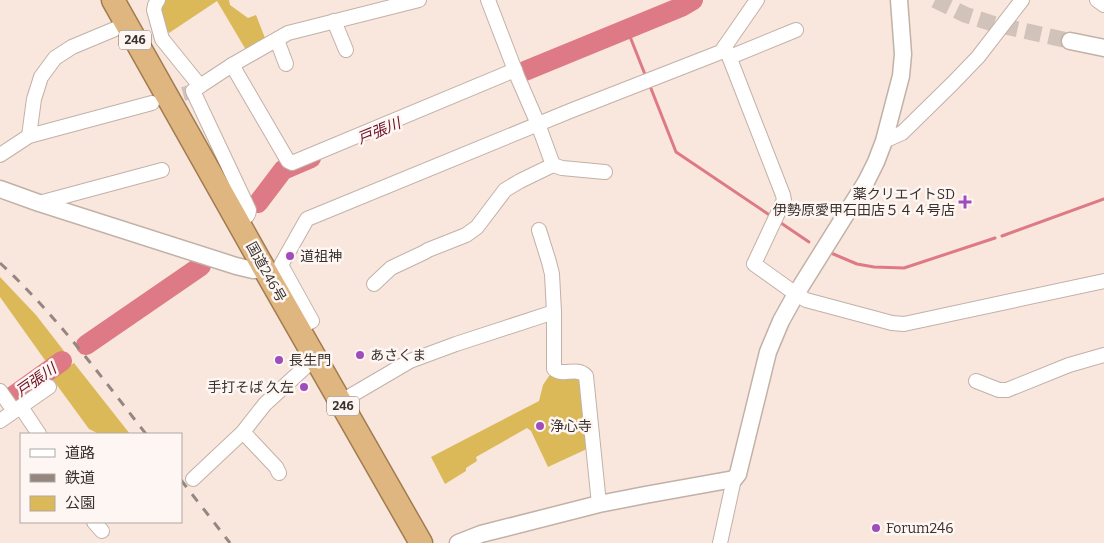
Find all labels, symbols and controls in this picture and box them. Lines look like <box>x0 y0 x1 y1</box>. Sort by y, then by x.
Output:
road number: 246 <box>119 30 151 50</box>
water label: 戸張川 <box>355 113 405 148</box>
place label: 薬クリエイトSD 伊勢原愛甲石田店５４４号店 <box>773 186 955 219</box>
marker: 薬クリエイトSD 伊勢原愛甲石田店５４４号店 <box>959 196 971 208</box>
street label: 国道246号 <box>243 239 289 305</box>
place label: 道祖神 <box>300 248 342 265</box>
marker: 道祖神 <box>284 250 296 262</box>
place label: あさくま <box>370 347 426 364</box>
marker: あさくま <box>354 349 366 361</box>
place label: 長生門 <box>289 352 331 369</box>
marker: 長生門 <box>273 354 285 366</box>
water label: 戸張川 <box>12 359 61 400</box>
place label: 手打そば 久左 <box>207 379 294 396</box>
marker: 手打そば 久左 <box>298 381 310 393</box>
road number: 246 <box>327 396 359 416</box>
place label: 浄心寺 <box>550 418 592 435</box>
marker: 浄心寺 <box>534 420 546 432</box>
legend <box>20 433 182 523</box>
text: 道路 <box>65 444 95 462</box>
text: 鉄道 <box>65 469 95 487</box>
text: 公園 <box>65 494 95 512</box>
place label: Forum246 <box>886 520 953 537</box>
marker: Forum246 <box>870 522 882 534</box>

